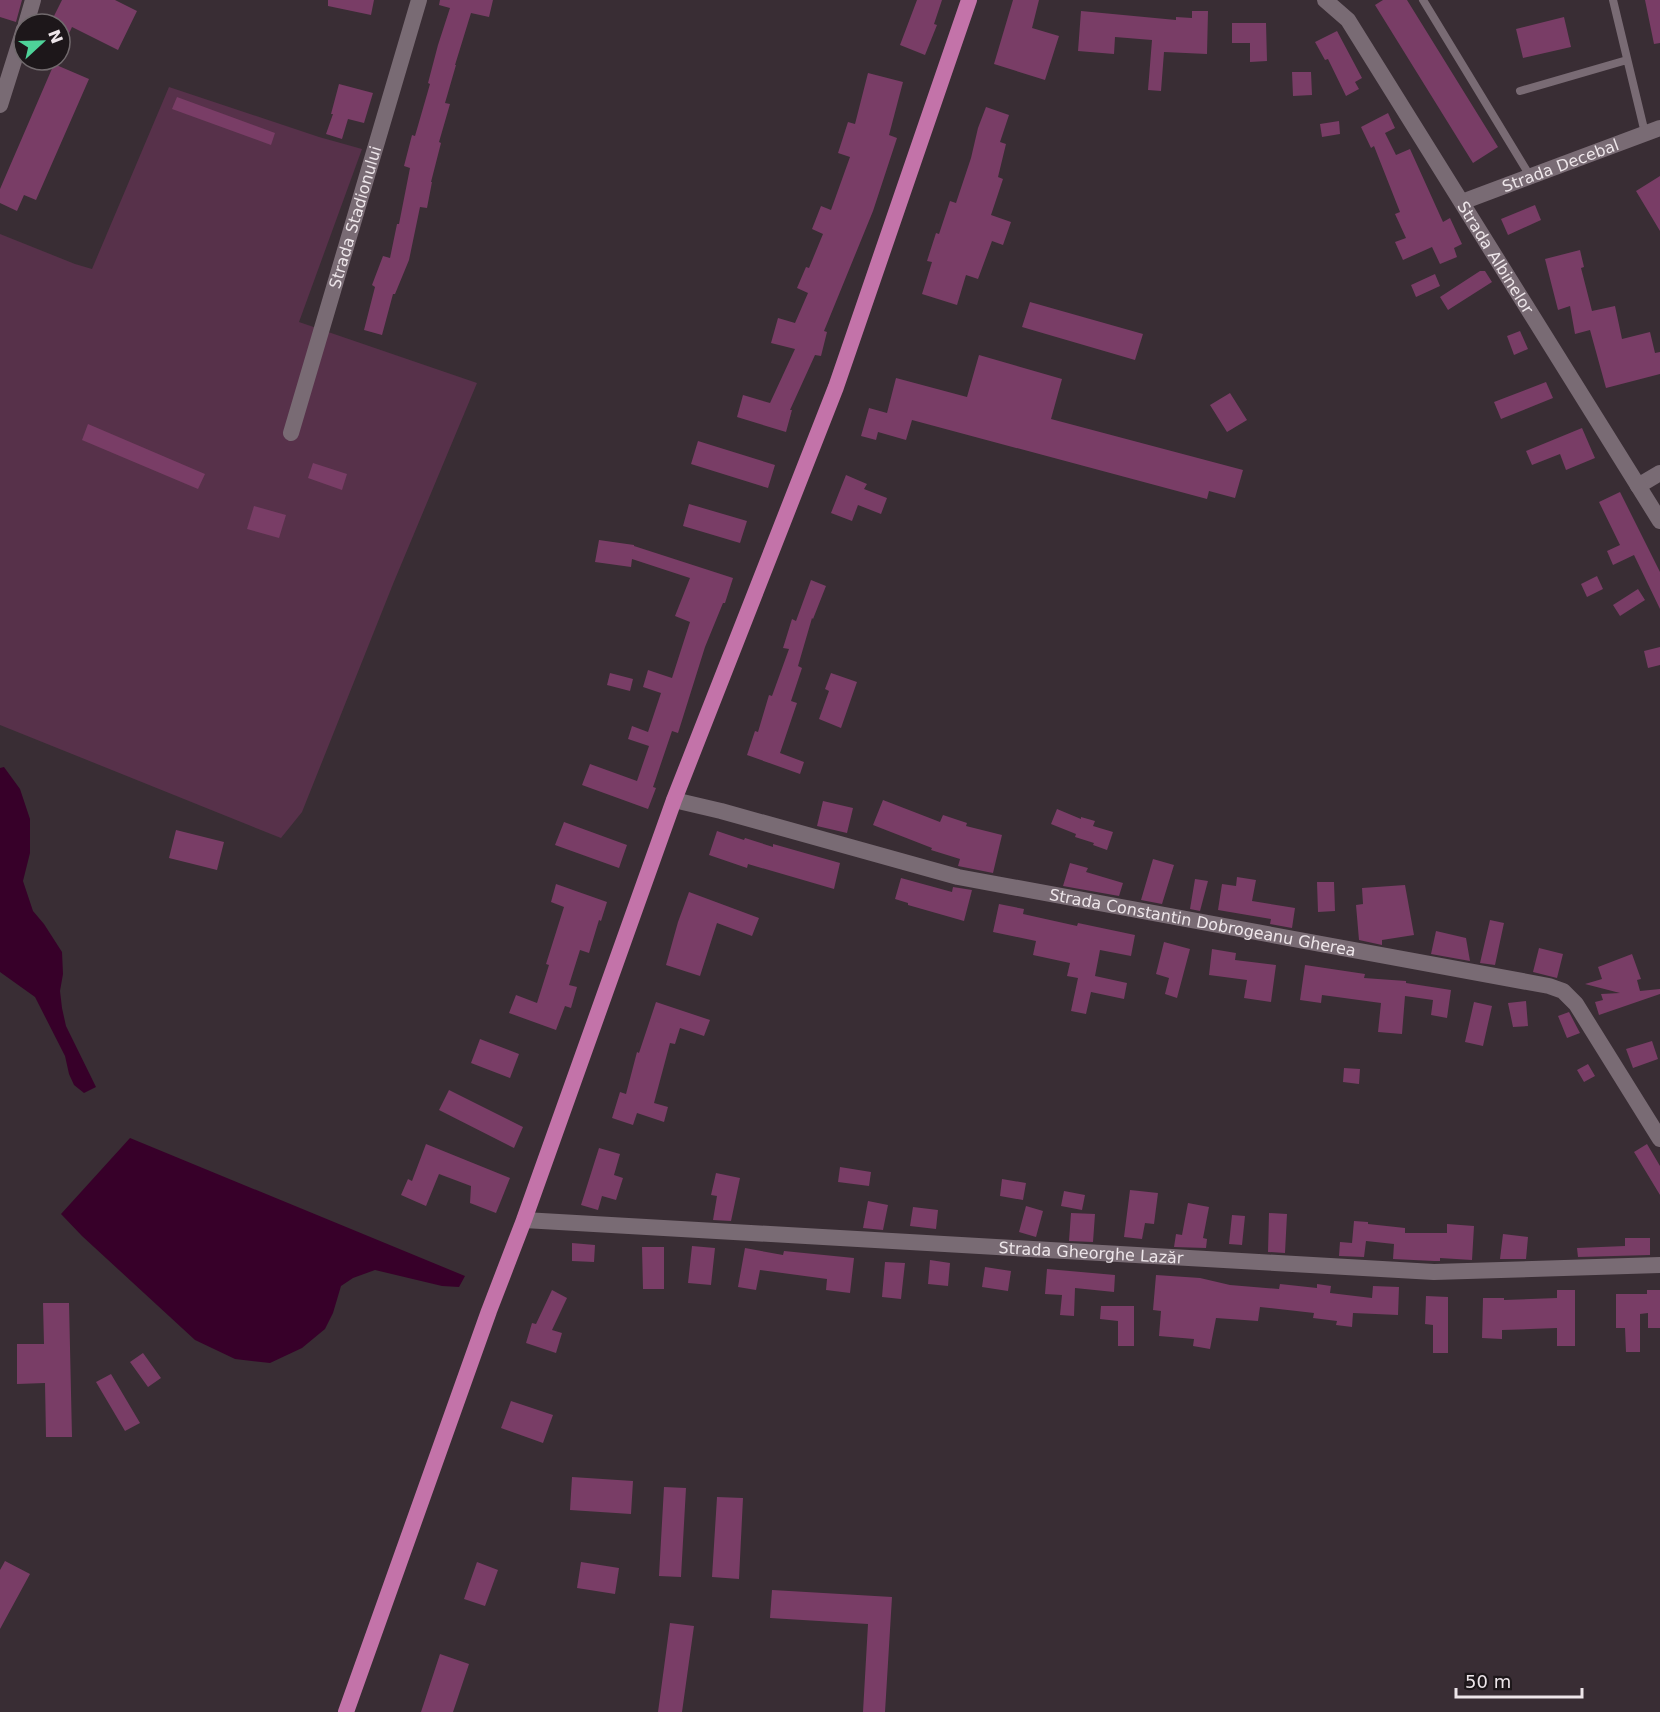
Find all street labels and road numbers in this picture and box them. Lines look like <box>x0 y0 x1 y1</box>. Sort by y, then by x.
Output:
street label: Strada Decebal <box>1499 135 1621 196</box>
street label: Strada Stadionului <box>325 144 385 291</box>
street label: Strada Albinelor <box>1454 198 1538 317</box>
street label: Strada Constantin Dobrogeanu Gherea <box>1048 885 1357 960</box>
street label: Strada Gheorghe Lazăr <box>998 1238 1184 1267</box>

